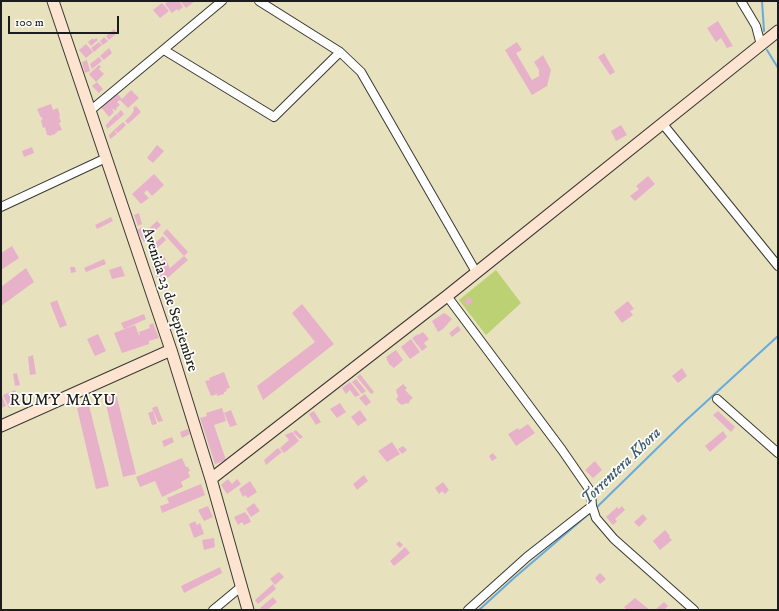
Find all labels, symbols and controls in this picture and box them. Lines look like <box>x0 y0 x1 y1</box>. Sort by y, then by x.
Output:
scale bar <box>10 8 121 34</box>
text: 100 m <box>15 15 44 30</box>
street label: Avenida 23 de Septiembre <box>137 226 201 374</box>
district label: RUMY MAYU <box>9 392 117 412</box>
water label: Torrentera Khora <box>578 424 666 510</box>

